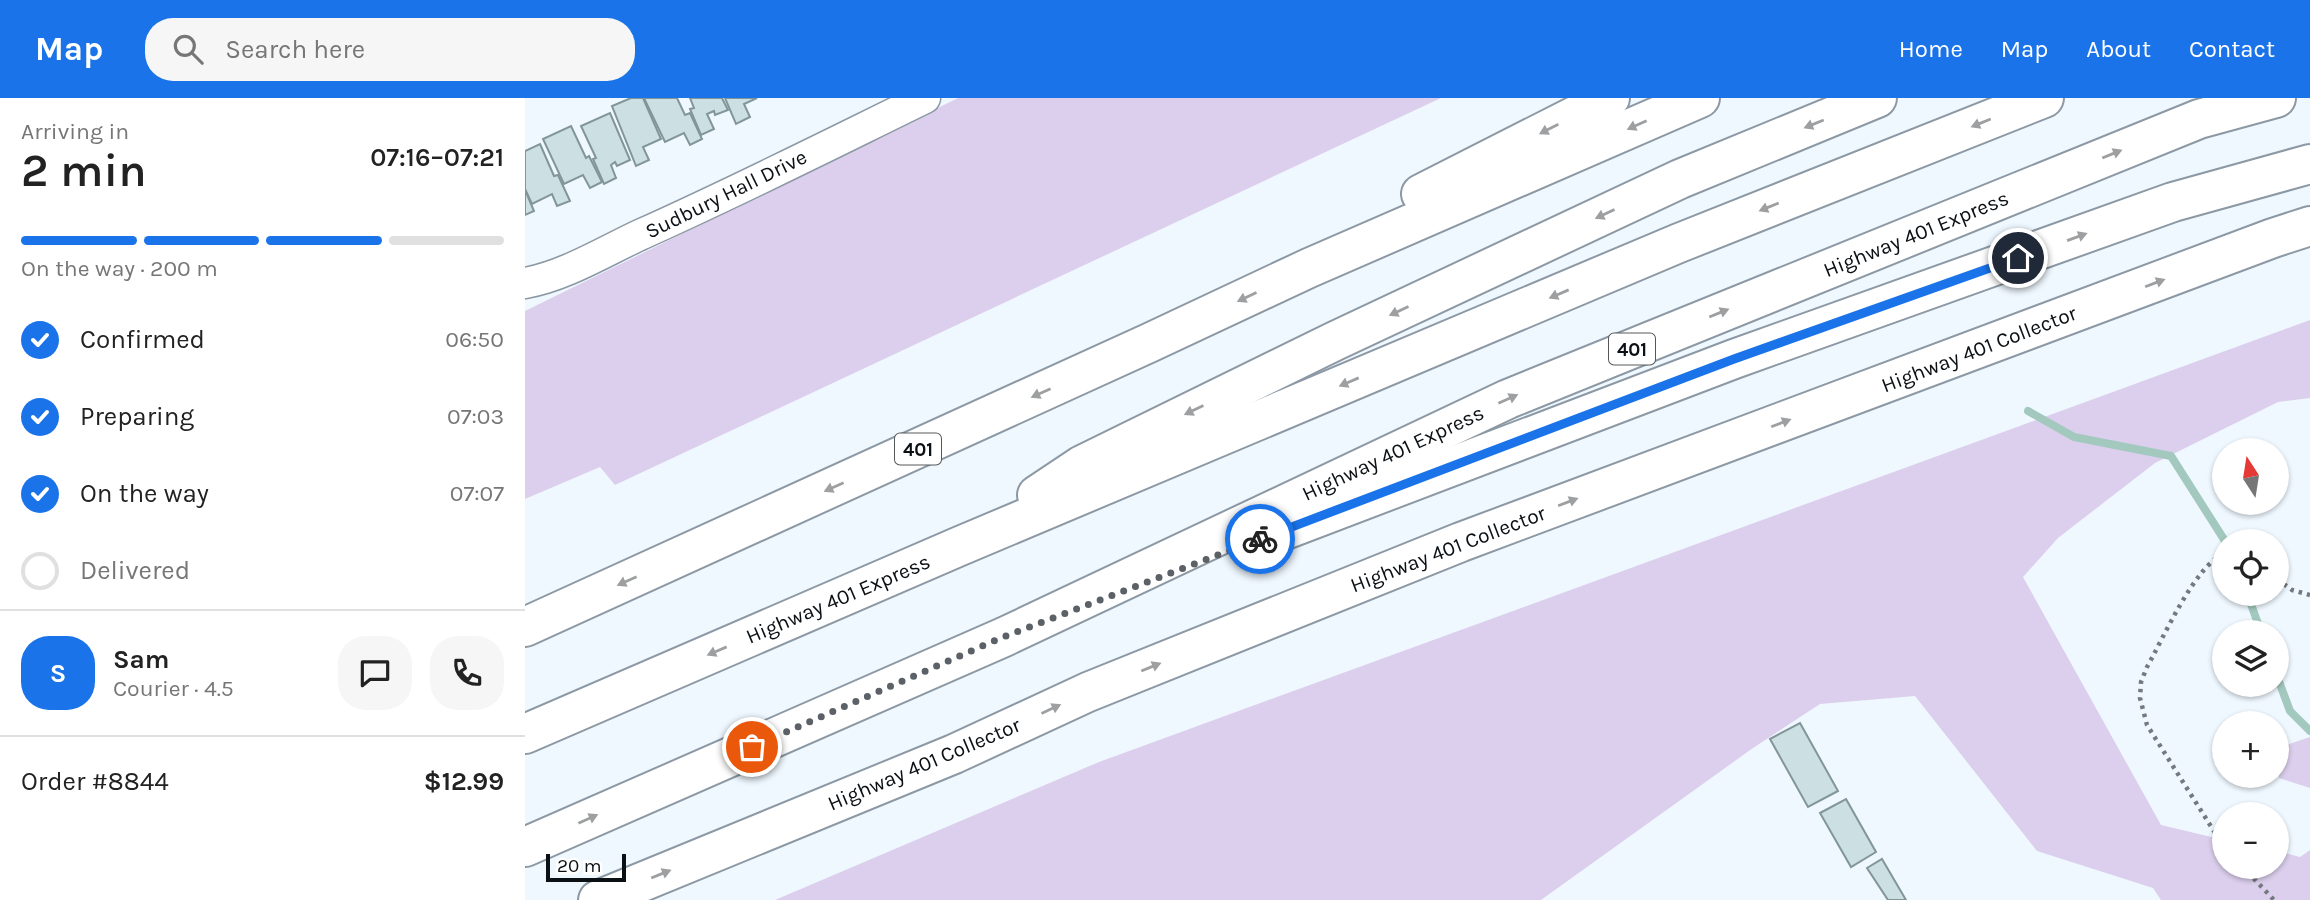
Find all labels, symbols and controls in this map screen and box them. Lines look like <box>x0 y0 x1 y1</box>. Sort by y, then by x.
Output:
search box <box>145 18 635 81</box>
text: Map <box>35 30 103 68</box>
icon: search <box>169 30 207 68</box>
text: Search here <box>225 34 365 65</box>
text: Home <box>1899 35 1963 63</box>
text: Map <box>2001 35 2048 63</box>
text: About <box>2086 35 2151 63</box>
text: Contact <box>2189 35 2275 63</box>
text: Arriving in <box>21 118 129 145</box>
one-way arrow <box>1804 118 1824 130</box>
one-way arrow <box>1970 118 1991 129</box>
one-way arrow <box>1627 119 1647 131</box>
one-way arrow <box>1539 123 1559 134</box>
text: 07:16–07:21 <box>370 142 504 173</box>
text: 2 min <box>21 144 147 198</box>
street label: Sudbury Hall Drive <box>641 144 811 244</box>
one-way arrow <box>2101 149 2122 160</box>
street label: Highway 401 Express <box>1820 186 2012 282</box>
one-way arrow <box>1759 202 1780 213</box>
one-way arrow <box>1595 209 1615 220</box>
pin <box>1988 228 2048 288</box>
one-way arrow <box>2067 231 2088 242</box>
icon: home <box>1999 239 2037 277</box>
text: On the way · 200 m <box>21 255 218 282</box>
one-way arrow <box>2144 277 2165 288</box>
one-way arrow <box>1548 288 1569 299</box>
one-way arrow <box>1237 292 1258 303</box>
street label: Highway 401 Collector <box>1878 301 2080 397</box>
one-way arrow <box>1389 305 1409 317</box>
one-way arrow <box>1709 308 1730 319</box>
icon: check <box>21 321 59 359</box>
text: Confirmed <box>80 324 205 355</box>
text: 06:50 <box>445 326 504 353</box>
road number: 401 <box>1609 333 1655 364</box>
one-way arrow <box>1339 377 1360 388</box>
one-way arrow <box>1031 387 1051 398</box>
one-way arrow <box>1498 393 1519 404</box>
icon: check <box>21 398 59 436</box>
street label: Highway 401 Express <box>1298 400 1488 506</box>
text: Preparing <box>80 401 194 432</box>
text: 07:03 <box>447 403 504 430</box>
one-way arrow <box>1184 405 1204 416</box>
one-way arrow <box>1771 417 1792 428</box>
road number: 401 <box>895 434 941 464</box>
north arrow <box>2212 438 2289 514</box>
map controls <box>2212 438 2289 879</box>
icon: check <box>21 475 59 513</box>
text: On the way <box>80 478 209 509</box>
text: 07:07 <box>450 480 504 507</box>
one-way arrow <box>824 481 844 493</box>
one-way arrow <box>1557 497 1578 508</box>
street label: Highway 401 Collector <box>1347 501 1549 597</box>
courier <box>1225 504 1295 574</box>
icon: bike <box>1241 520 1279 558</box>
button: locate <box>2212 529 2289 606</box>
street label: Highway 401 Express <box>742 549 934 649</box>
text: Delivered <box>80 555 190 586</box>
one-way arrow <box>617 575 637 587</box>
button: layers <box>2212 620 2289 697</box>
button: chat <box>338 636 412 710</box>
button: phone <box>430 636 504 710</box>
text: Sam <box>113 644 169 675</box>
one-way arrow <box>707 645 727 657</box>
text: S <box>50 658 66 689</box>
one-way arrow <box>1141 661 1162 672</box>
text: Courier · 4.5 <box>113 675 234 702</box>
one-way arrow <box>1041 703 1061 715</box>
button: + <box>2212 711 2289 788</box>
street label: Highway 401 Collector <box>824 712 1024 816</box>
pin <box>722 717 782 777</box>
icon: bag <box>733 728 771 766</box>
text: Order #8844 <box>21 766 169 797</box>
text: $12.99 <box>424 766 504 797</box>
button: − <box>2212 802 2289 879</box>
one-way arrow <box>577 813 598 824</box>
scale bar <box>546 851 627 883</box>
text: 20 m <box>557 855 602 877</box>
one-way arrow <box>650 869 671 880</box>

